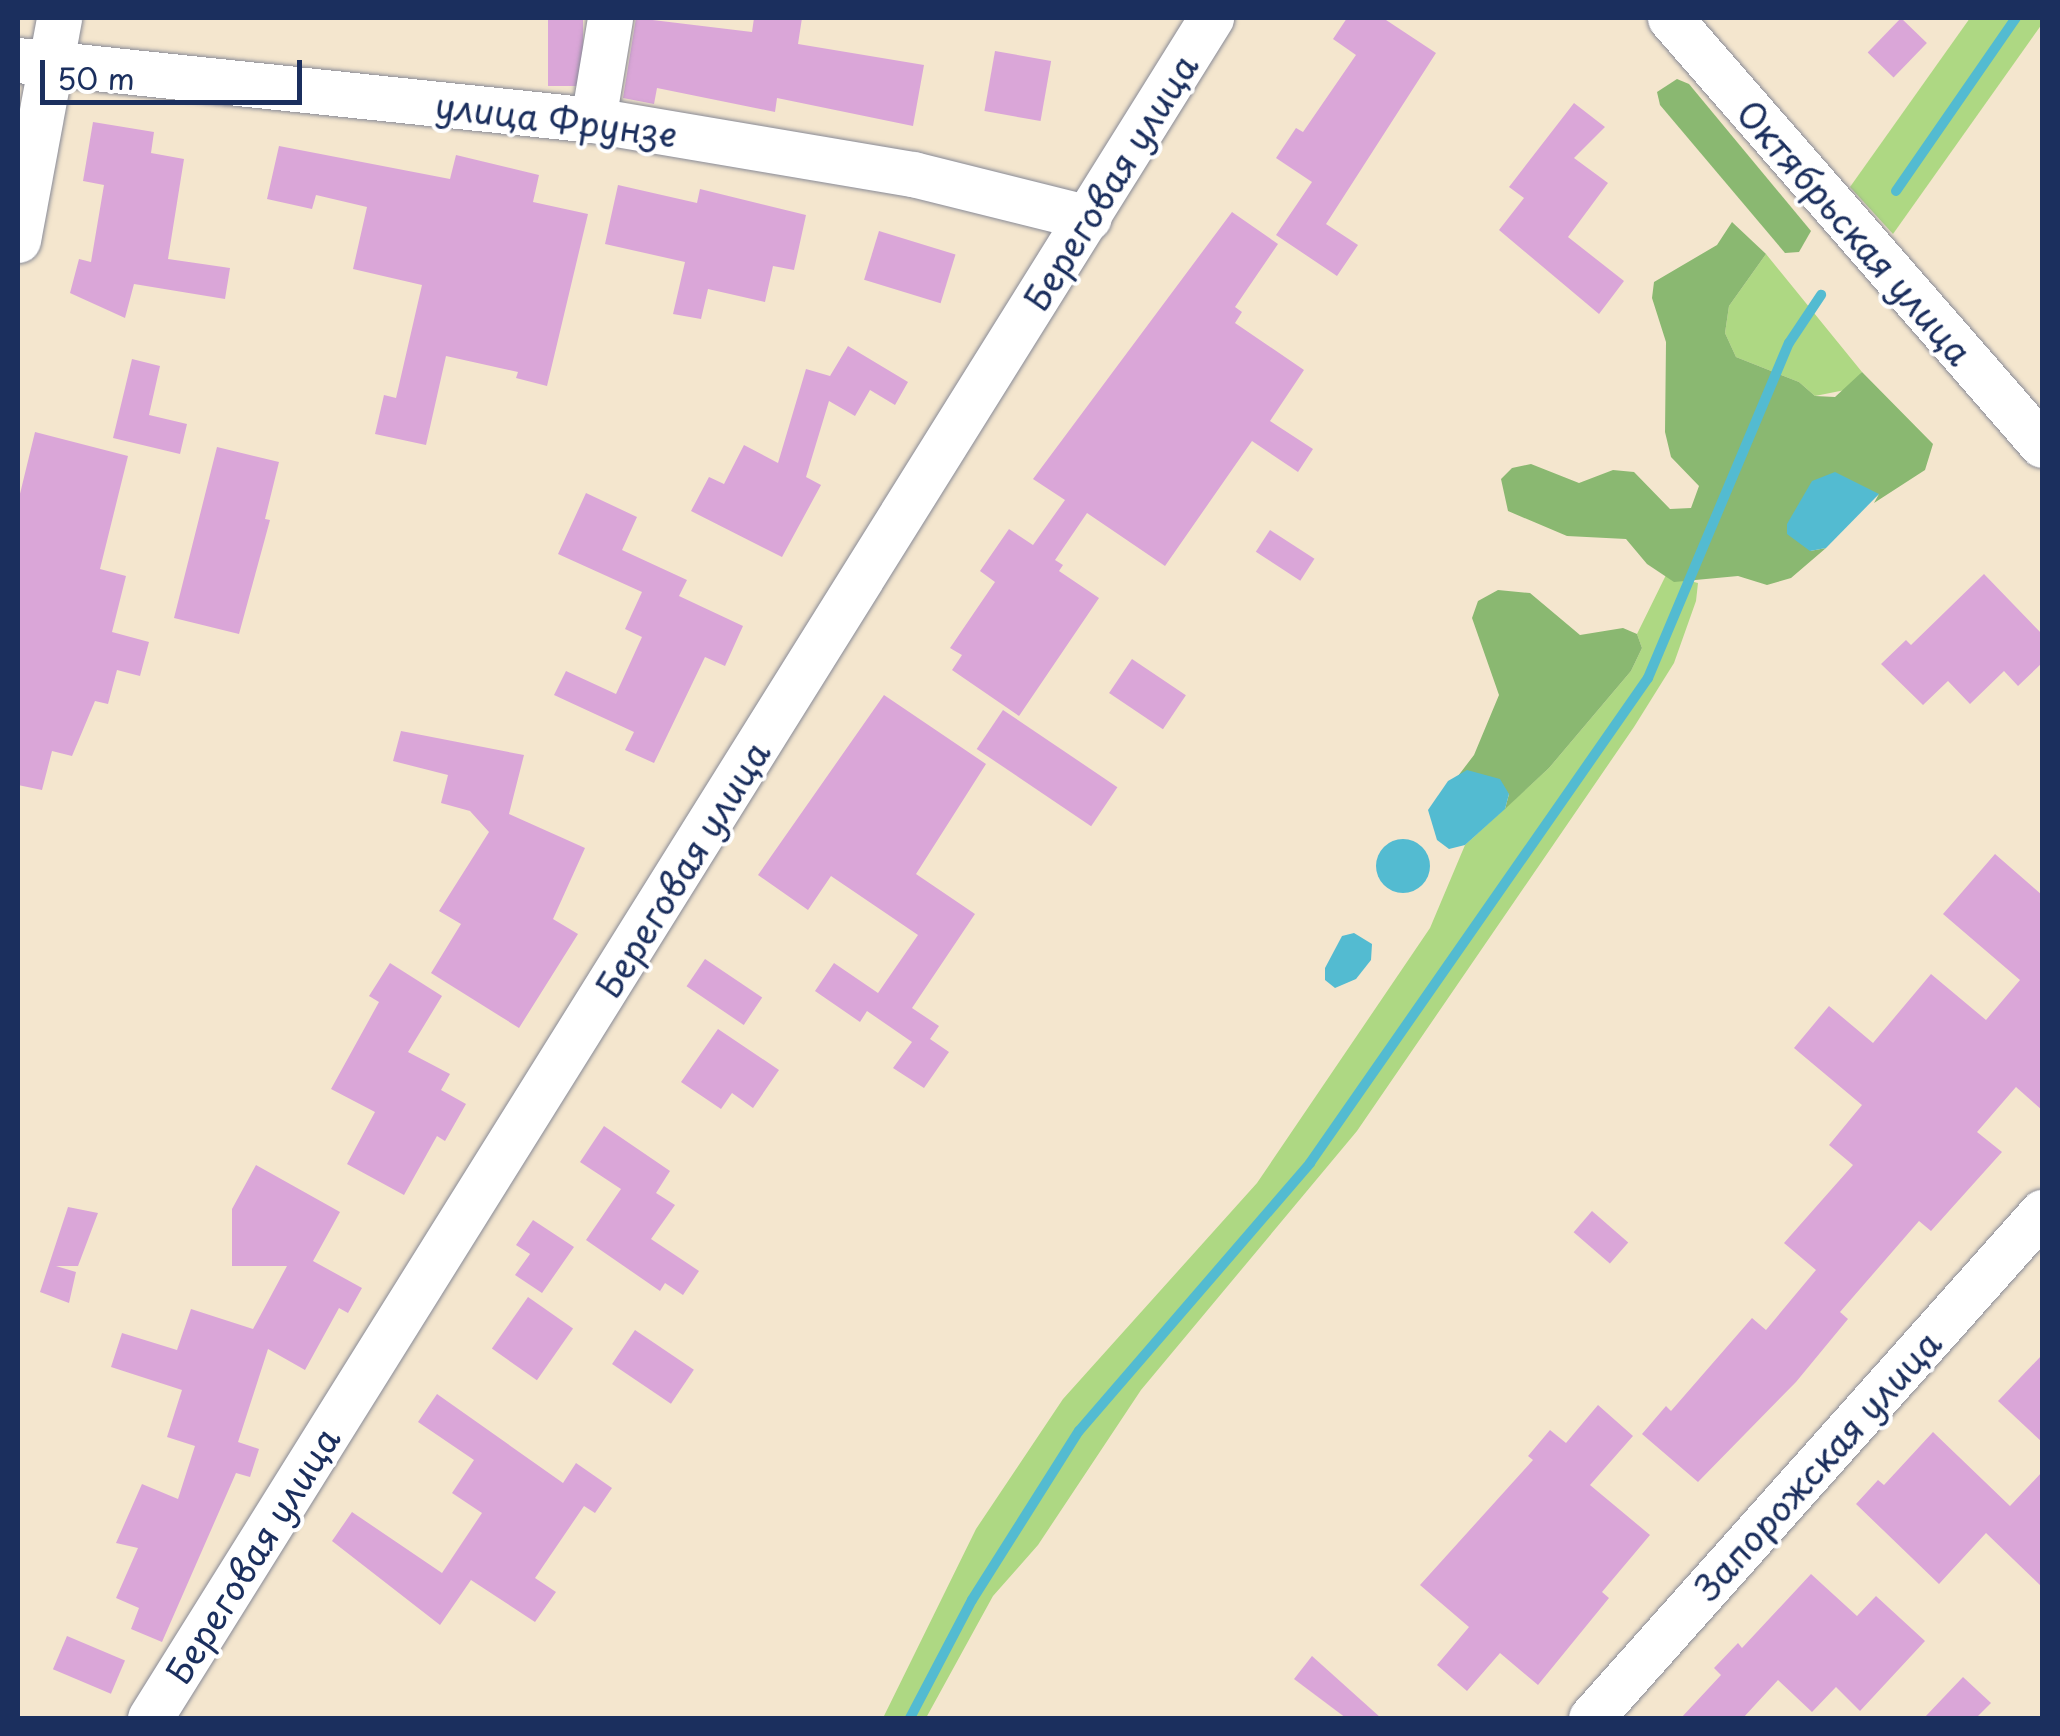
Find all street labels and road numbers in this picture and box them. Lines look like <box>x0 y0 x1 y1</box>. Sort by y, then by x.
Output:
street label: Береговая улица <box>1014 46 1206 318</box>
street label: улица Фрунзе <box>432 83 680 155</box>
street label: Октябрьская улица <box>1728 90 1982 374</box>
street label: Береговая улица <box>586 733 778 1005</box>
street label: Запорожская улица <box>1685 1321 1949 1609</box>
street label: Береговая улица <box>156 1419 348 1691</box>

